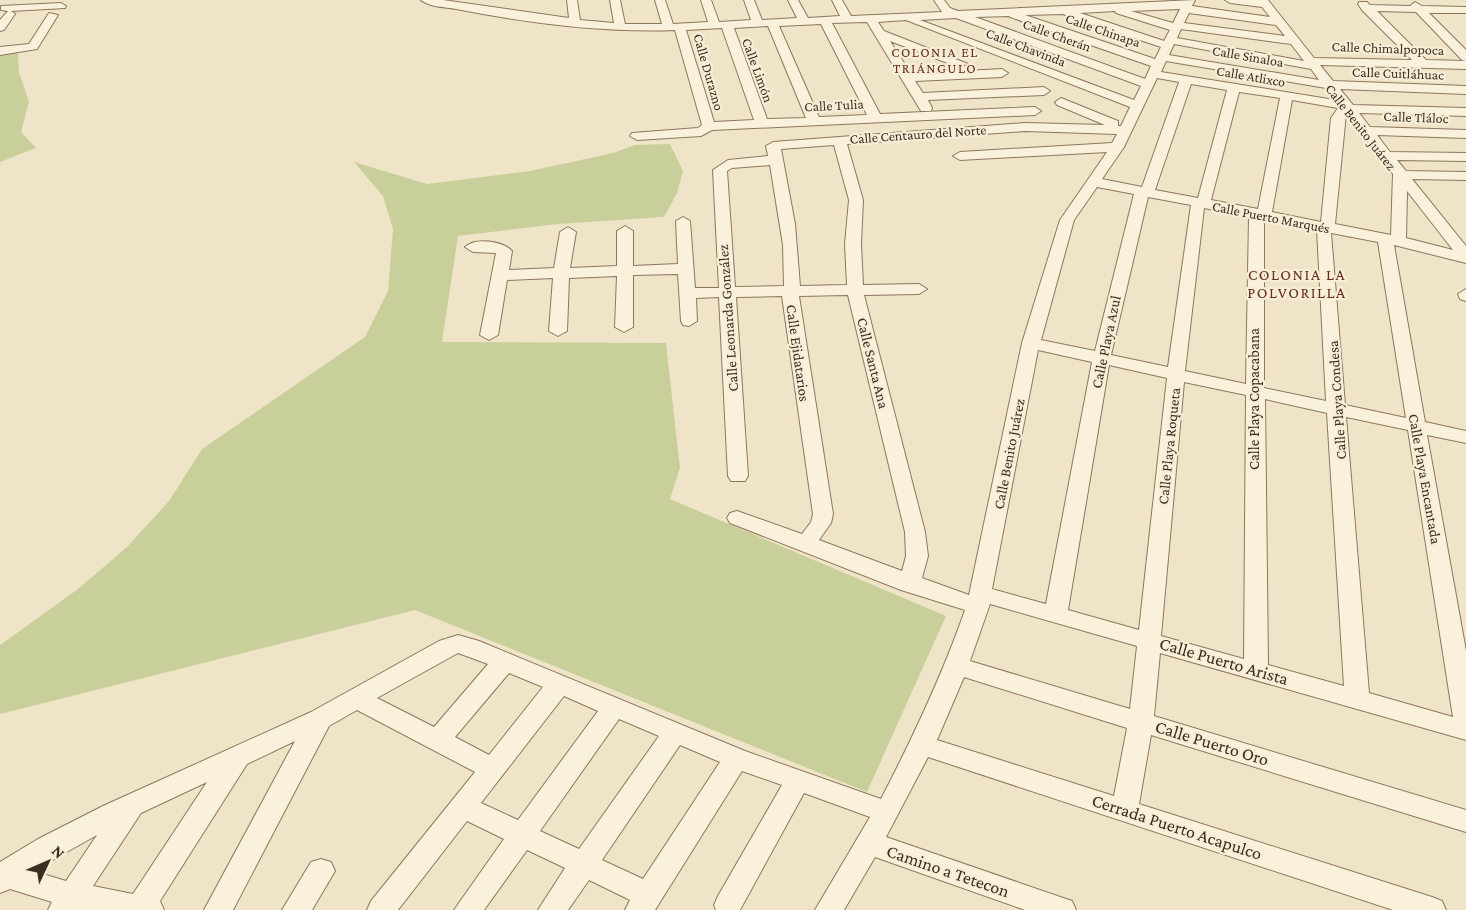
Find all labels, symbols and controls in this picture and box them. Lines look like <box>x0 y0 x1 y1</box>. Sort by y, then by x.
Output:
street label: Calle Chinapa <box>1063 10 1143 50</box>
street label: Calle Cherán <box>1021 15 1094 55</box>
street label: Calle Chavinda <box>984 24 1069 70</box>
street label: Calle Durazno <box>690 32 728 112</box>
street label: Calle Limón <box>739 36 777 105</box>
street label: Calle Chimalpopoca <box>1331 38 1445 58</box>
street label: Calle Sinaloa <box>1211 42 1285 70</box>
district label: COLONIA EL TRIÁNGULO <box>891 44 979 76</box>
street label: Calle Atlixco <box>1215 62 1287 90</box>
street label: Calle Cuitláhuac <box>1352 63 1444 83</box>
street label: Calle Benito Juárez <box>1322 81 1400 173</box>
street label: Calle Tulia <box>804 95 865 115</box>
street label: Calle Tláloc <box>1383 108 1449 126</box>
street label: Calle Centauro del Norte <box>849 121 987 147</box>
street label: Calle Puerto Marqués <box>1211 198 1331 236</box>
street label: Calle Leonarda González <box>715 244 741 392</box>
district label: COLONIA LA POLVORILLA <box>1247 266 1347 301</box>
street label: Calle Playa Azul <box>1088 294 1125 390</box>
street label: Calle Ejidatarios <box>782 303 813 403</box>
street label: Calle Santa Ana <box>854 316 892 410</box>
street label: Calle Playa Copacabana <box>1246 328 1263 470</box>
street label: Calle Playa Condesa <box>1325 340 1350 460</box>
street label: Calle Playa Roqueta <box>1155 387 1184 505</box>
street label: Calle Benito Juárez <box>990 397 1029 511</box>
street label: Calle Playa Encantada <box>1405 413 1444 546</box>
street label: Calle Puerto Arista <box>1157 633 1291 689</box>
street label: Calle Puerto Oro <box>1153 716 1271 770</box>
street label: Cerrada Puerto Acapulco <box>1090 790 1265 864</box>
north arrow <box>18 832 78 892</box>
street label: Camino a Tetecon <box>884 841 1012 901</box>
text: N <box>49 842 68 862</box>

